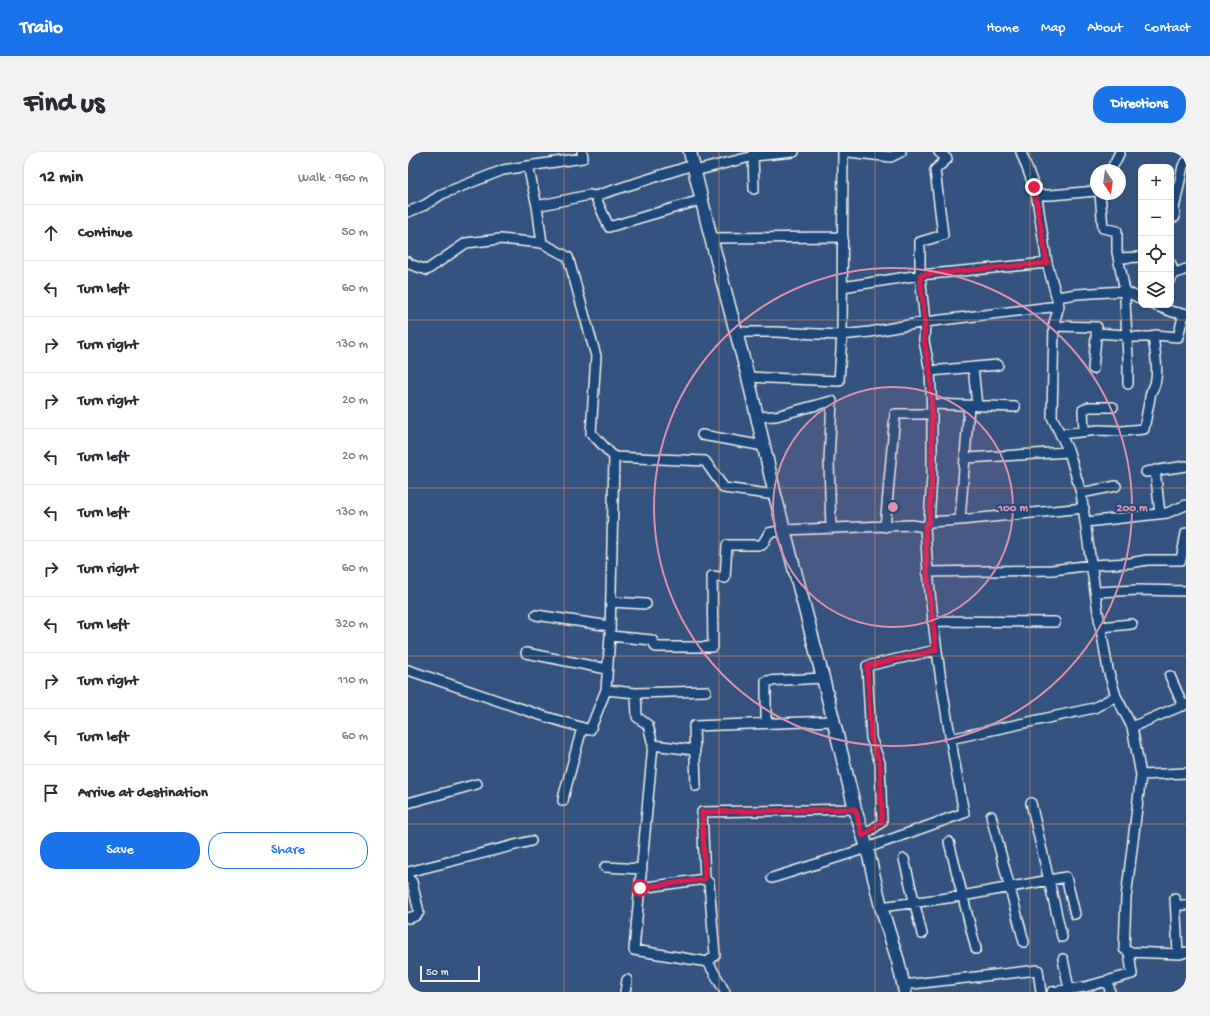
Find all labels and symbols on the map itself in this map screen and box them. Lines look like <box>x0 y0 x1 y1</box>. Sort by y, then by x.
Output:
north arrow <box>1090 164 1126 200</box>
route end <box>1025 178 1043 196</box>
centre of rings <box>886 500 900 514</box>
text: 100 m <box>997 502 1028 516</box>
text: 200 m <box>1117 502 1148 516</box>
route start <box>631 879 649 897</box>
scale bar <box>420 964 480 983</box>

